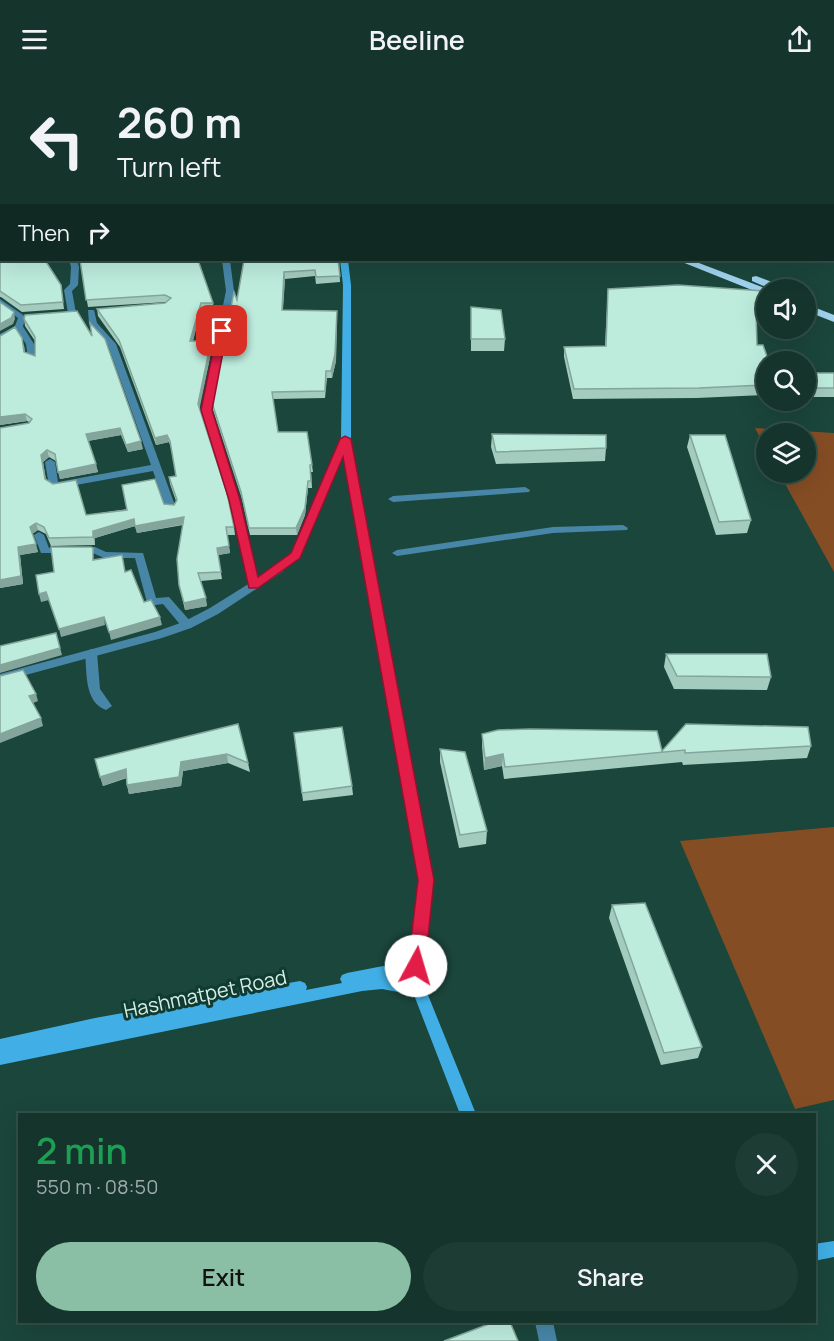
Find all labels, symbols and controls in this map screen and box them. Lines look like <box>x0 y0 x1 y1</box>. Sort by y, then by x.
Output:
text: Beeline <box>369 21 465 58</box>
icon: menu <box>18 23 51 56</box>
icon: share <box>783 23 816 56</box>
text: 260 m <box>117 93 242 151</box>
icon: left <box>18 102 96 180</box>
text: Turn left <box>117 148 221 185</box>
icon: right <box>82 216 115 249</box>
text: Then <box>18 218 70 248</box>
map controls <box>756 279 816 483</box>
button: sound <box>756 279 816 339</box>
pin <box>196 305 247 356</box>
icon: arrive <box>205 314 238 347</box>
button: search <box>756 351 816 411</box>
button: layers <box>756 423 816 483</box>
position arrow <box>384 934 448 998</box>
street label: Hashmatpet Road <box>121 963 289 1024</box>
text: 2 min <box>36 1126 128 1175</box>
button: close <box>735 1133 798 1196</box>
text: 550 m · 08:50 <box>36 1173 158 1200</box>
button: Exit <box>36 1242 411 1311</box>
button: Share <box>423 1242 798 1311</box>

